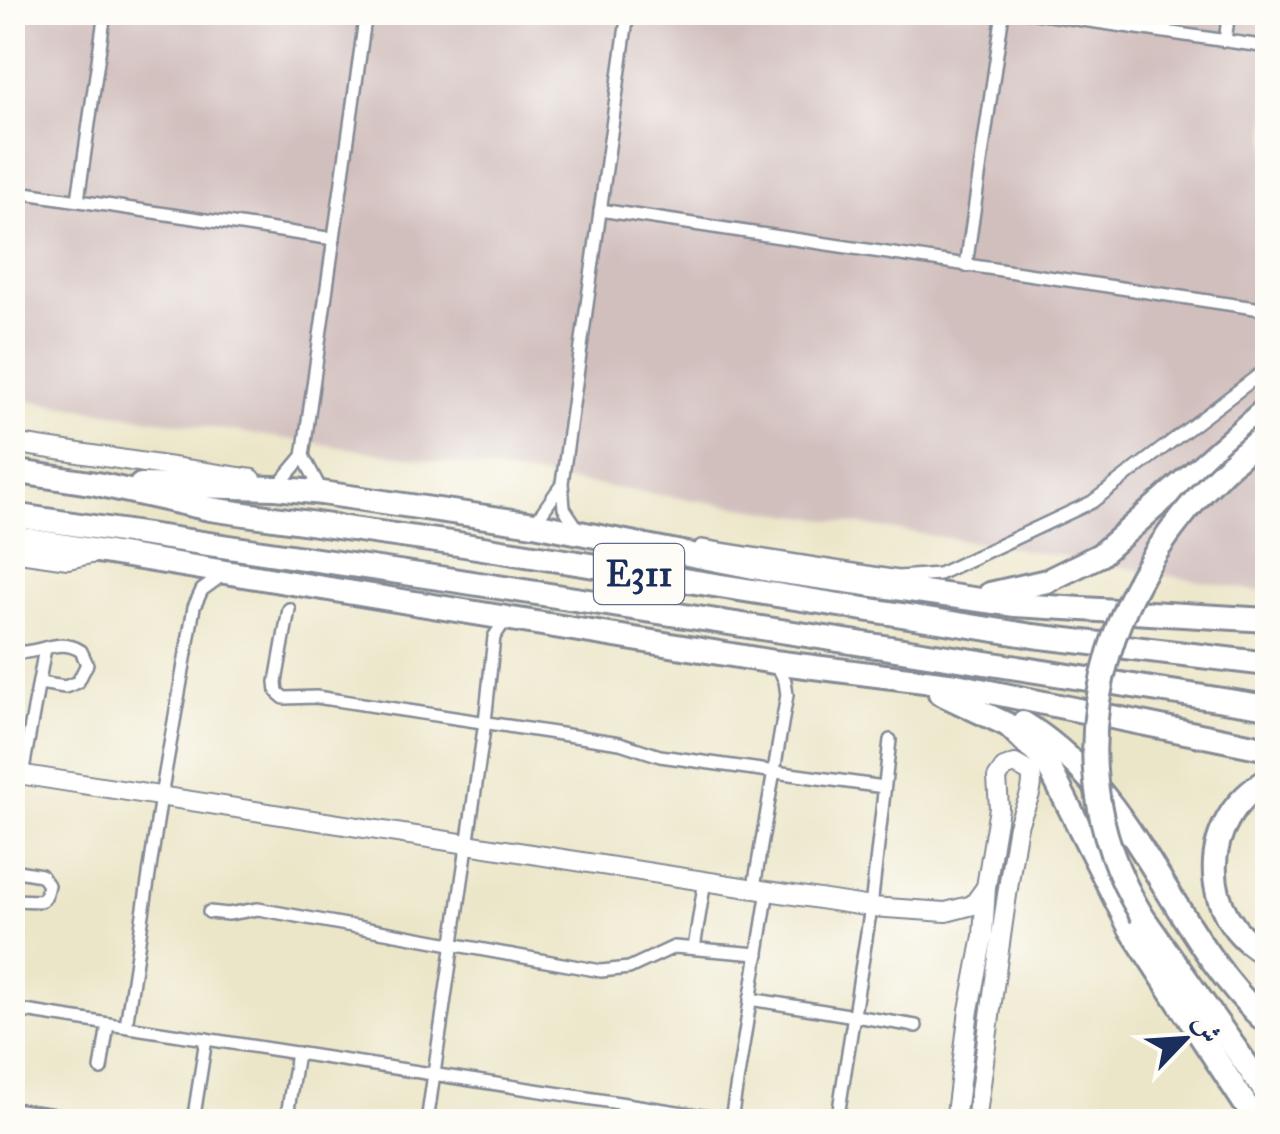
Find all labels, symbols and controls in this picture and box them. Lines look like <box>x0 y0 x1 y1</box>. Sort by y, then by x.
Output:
road number: E311 <box>594 544 684 604</box>
north arrow <box>1135 989 1235 1089</box>
text: ش <box>1185 1009 1229 1049</box>

